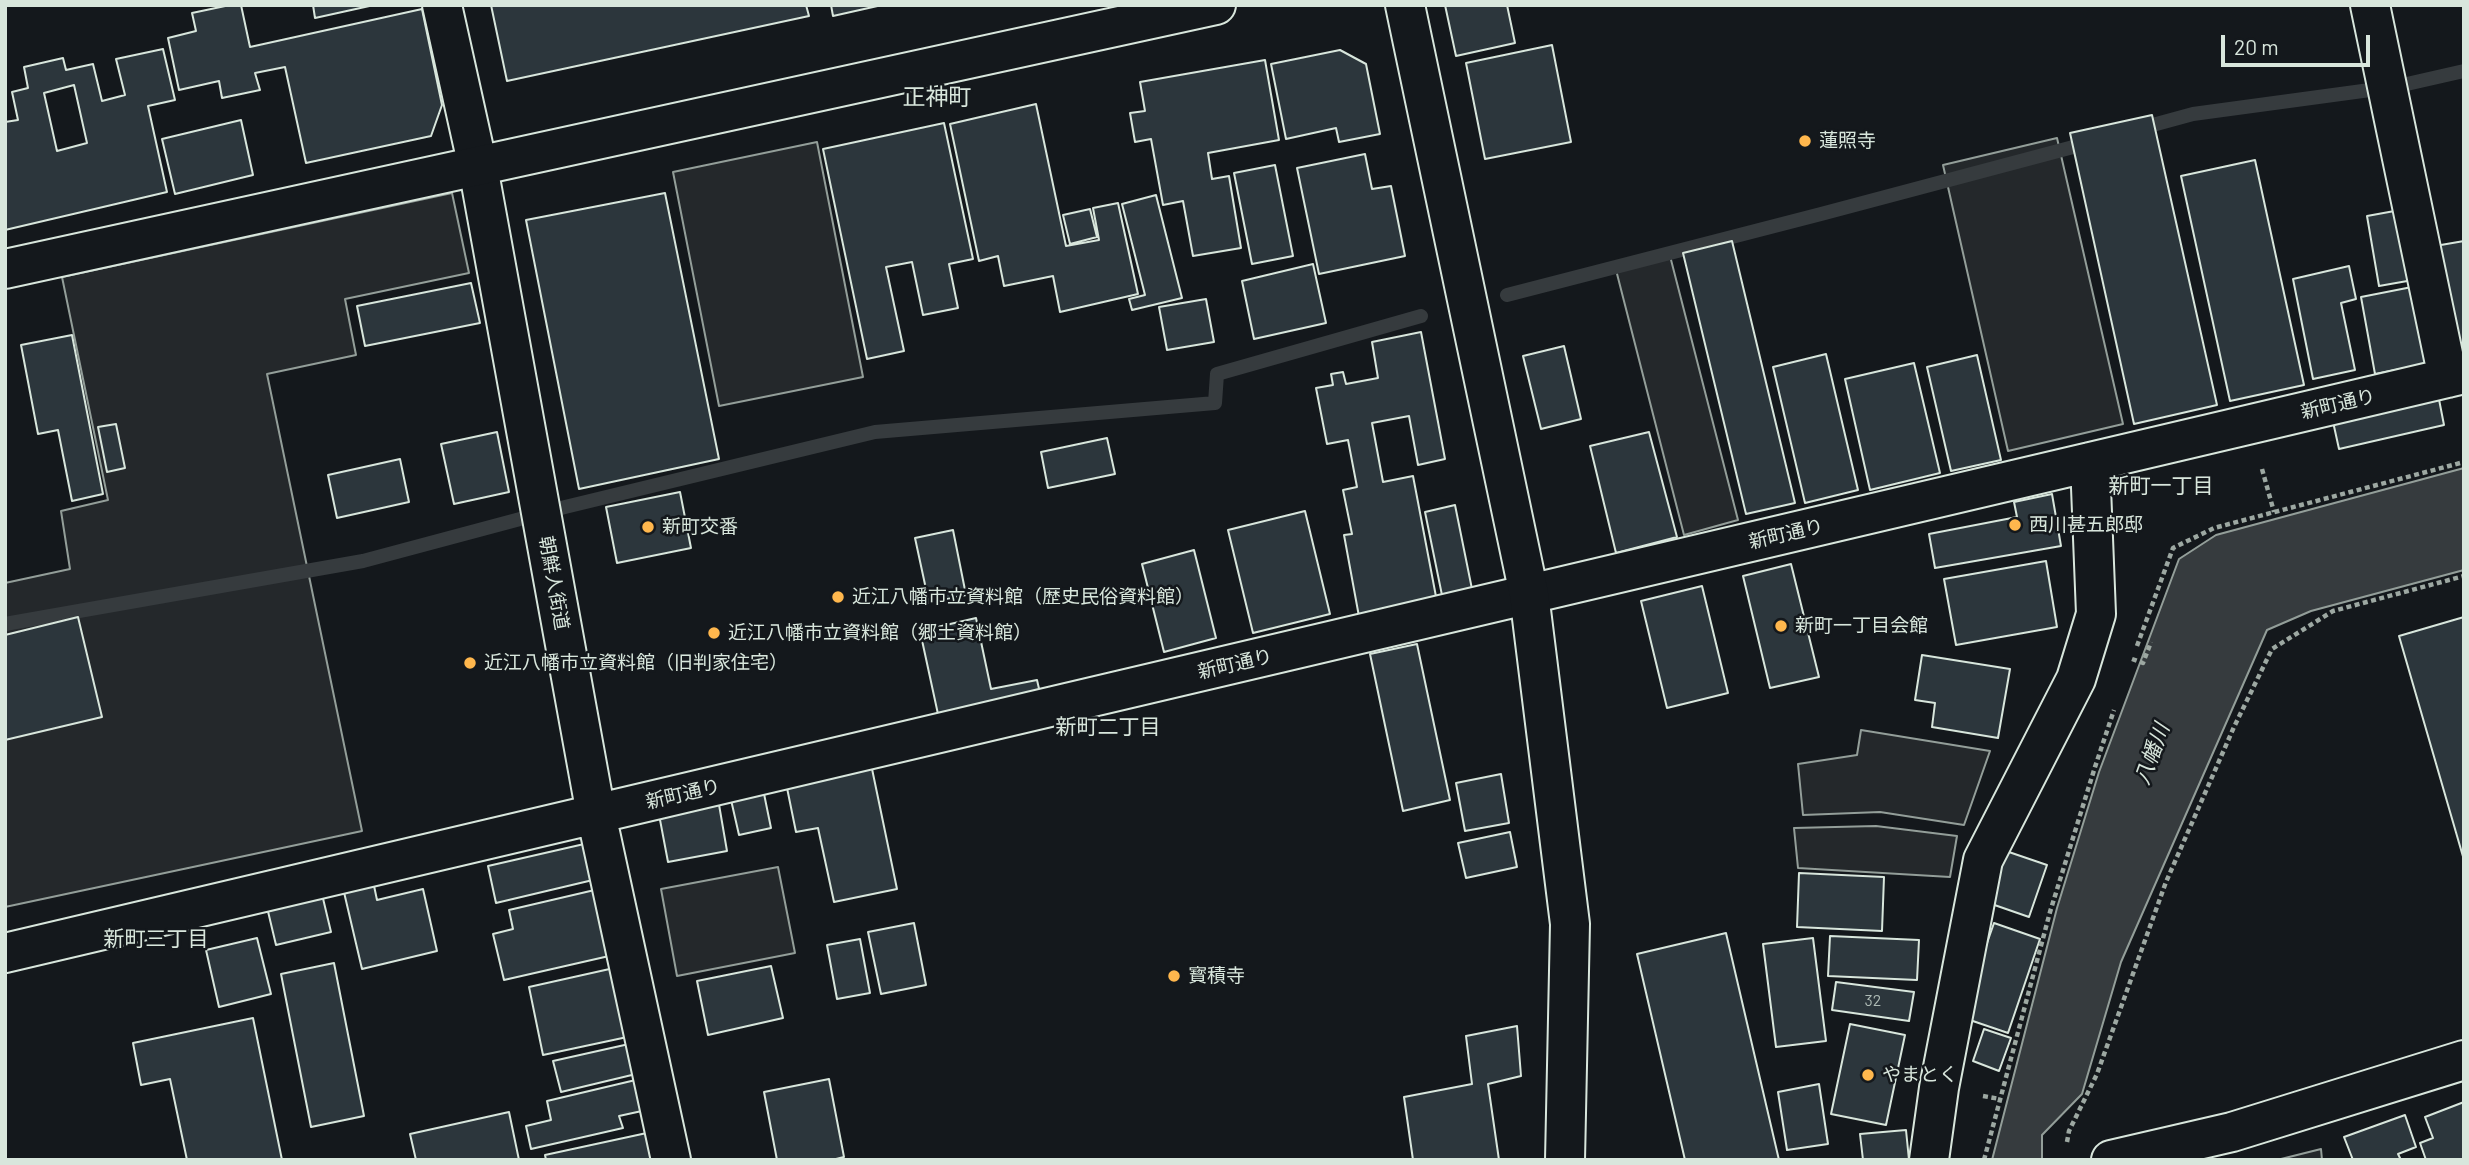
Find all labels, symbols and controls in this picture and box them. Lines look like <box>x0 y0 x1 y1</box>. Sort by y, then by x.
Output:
scale bar <box>2224 21 2373 65</box>
text: 20 m <box>2234 34 2279 59</box>
district label: 正神町 <box>903 83 971 111</box>
place label: 蓮照寺 <box>1819 130 1876 152</box>
marker: 蓮照寺 <box>1797 133 1813 149</box>
street label: 新町通り <box>2298 384 2378 424</box>
district label: 新町一丁目 <box>2109 473 2213 499</box>
street label: 新町通り <box>1746 514 1826 554</box>
place label: 西川甚五郎邸 <box>2029 514 2143 536</box>
place label: 新町交番 <box>662 516 738 538</box>
marker: 西川甚五郎邸 <box>2007 517 2023 533</box>
marker: 新町交番 <box>640 519 656 535</box>
street label: 朝鮮人街道 <box>535 534 573 632</box>
place label: 近江八幡市立資料館（歴史民俗資料館） <box>852 586 1194 608</box>
marker: 近江八幡市立資料館（歴史民俗資料館） <box>830 589 846 605</box>
place label: 新町一丁目会館 <box>1795 615 1928 637</box>
marker: 新町一丁目会館 <box>1773 618 1789 634</box>
place label: 近江八幡市立資料館（郷土資料館） <box>728 622 1032 644</box>
marker: 近江八幡市立資料館（郷土資料館） <box>706 625 722 641</box>
street label: 新町通り <box>1195 644 1275 684</box>
place label: 近江八幡市立資料館（旧判家住宅） <box>484 652 788 674</box>
marker: 近江八幡市立資料館（旧判家住宅） <box>462 655 478 671</box>
district label: 新町二丁目 <box>1056 714 1160 740</box>
water label: 八幡川 <box>2129 720 2175 788</box>
street label: 新町通り <box>643 774 723 814</box>
district label: 新町三丁目 <box>104 926 208 952</box>
place label: 寳積寺 <box>1188 965 1245 987</box>
marker: 寳積寺 <box>1166 968 1182 984</box>
house number: 32 <box>1865 991 1881 1011</box>
place label: やまとく <box>1882 1064 1958 1086</box>
marker: やまとく <box>1860 1067 1876 1083</box>

